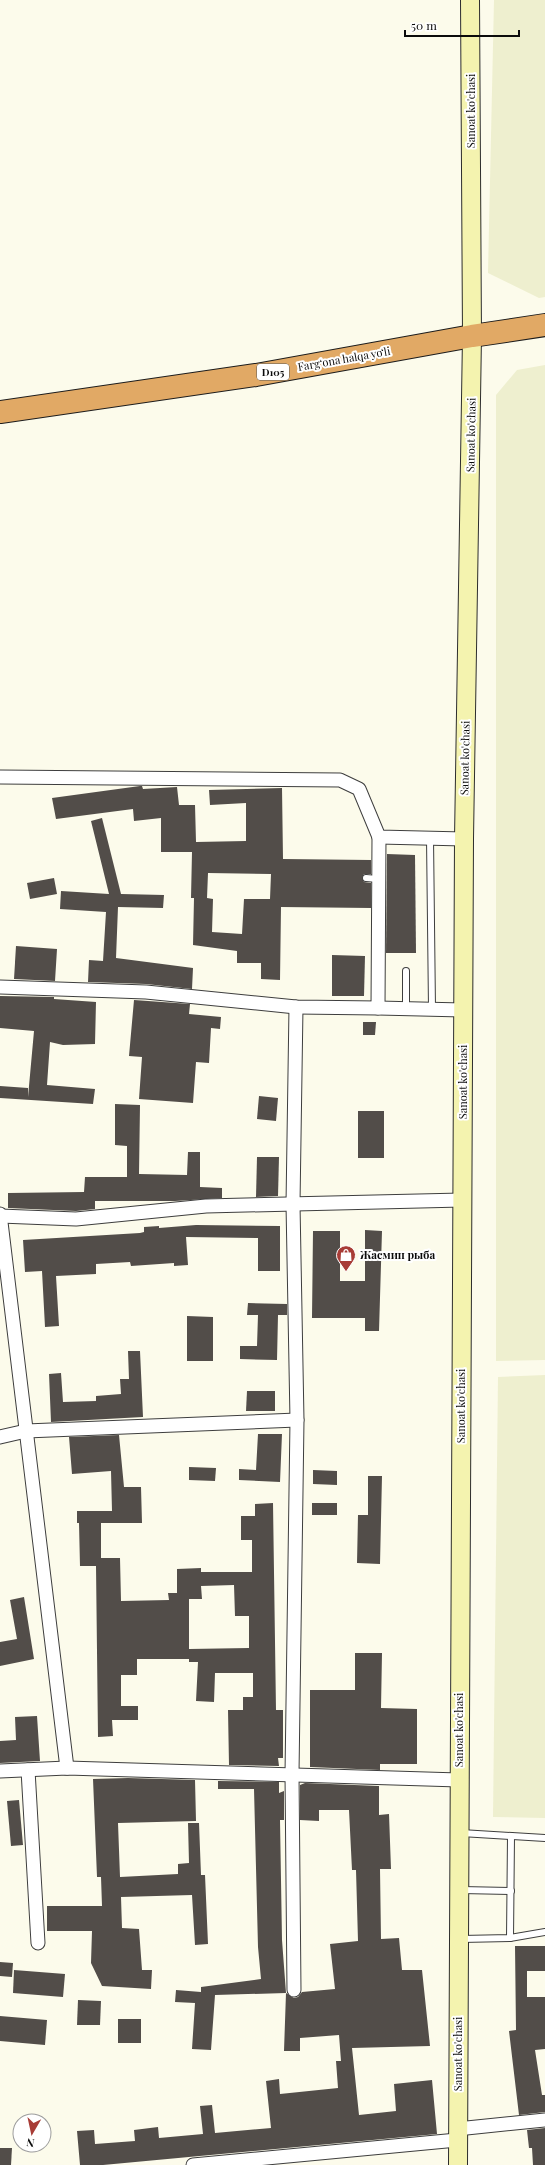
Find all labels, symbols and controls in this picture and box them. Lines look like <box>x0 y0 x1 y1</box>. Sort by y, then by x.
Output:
scale bar <box>405 12 519 38</box>
text: 50 m <box>411 17 437 33</box>
street label: Sanoat ko'chasi <box>463 74 478 148</box>
street label: Farg‘ona halqa yo‘li <box>296 343 391 374</box>
road number: D105 <box>257 364 289 380</box>
street label: Sanoat ko'chasi <box>462 398 479 472</box>
street label: Sanoat ko'chasi <box>456 721 473 795</box>
street label: Sanoat ko'chasi <box>455 1045 470 1119</box>
shop icon: Жасмин рыба <box>335 1244 357 1272</box>
place label: Жасмин рыба <box>359 1247 435 1262</box>
street label: Sanoat ko'chasi <box>453 1369 468 1443</box>
street label: Sanoat ko'chasi <box>451 1693 466 1767</box>
street label: Sanoat ko'chasi <box>450 2017 465 2091</box>
north arrow <box>12 2113 52 2153</box>
text: N <box>25 2135 35 2151</box>

